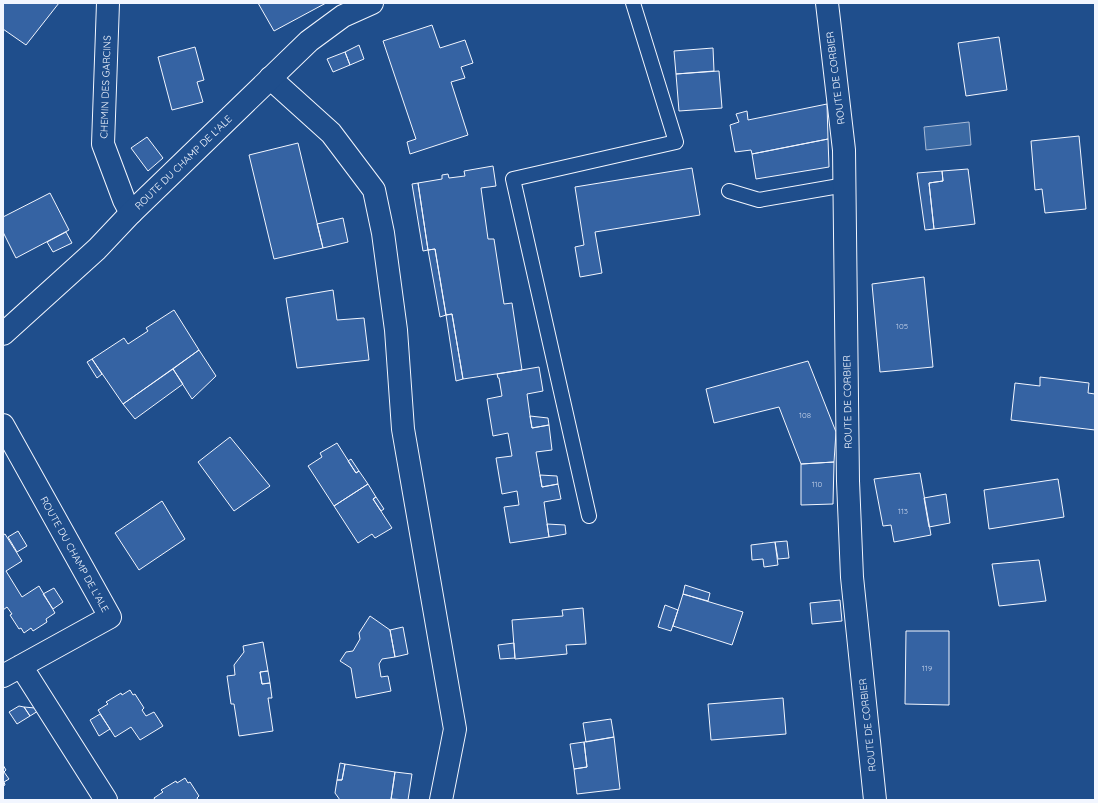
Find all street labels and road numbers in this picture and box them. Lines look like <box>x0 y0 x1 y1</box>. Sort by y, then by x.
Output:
street label: ROUTE DE CORBIER <box>823 30 848 125</box>
street label: CHEMIN DES GARCINS <box>97 35 114 139</box>
street label: ROUTE DU CHAMP DE L'ALE <box>132 112 235 212</box>
street label: ROUTE DE CORBIER <box>840 355 855 449</box>
street label: ROUTE DU CHAMP DE L'ALE <box>37 494 112 615</box>
street label: ROUTE DE CORBIER <box>856 677 879 772</box>

